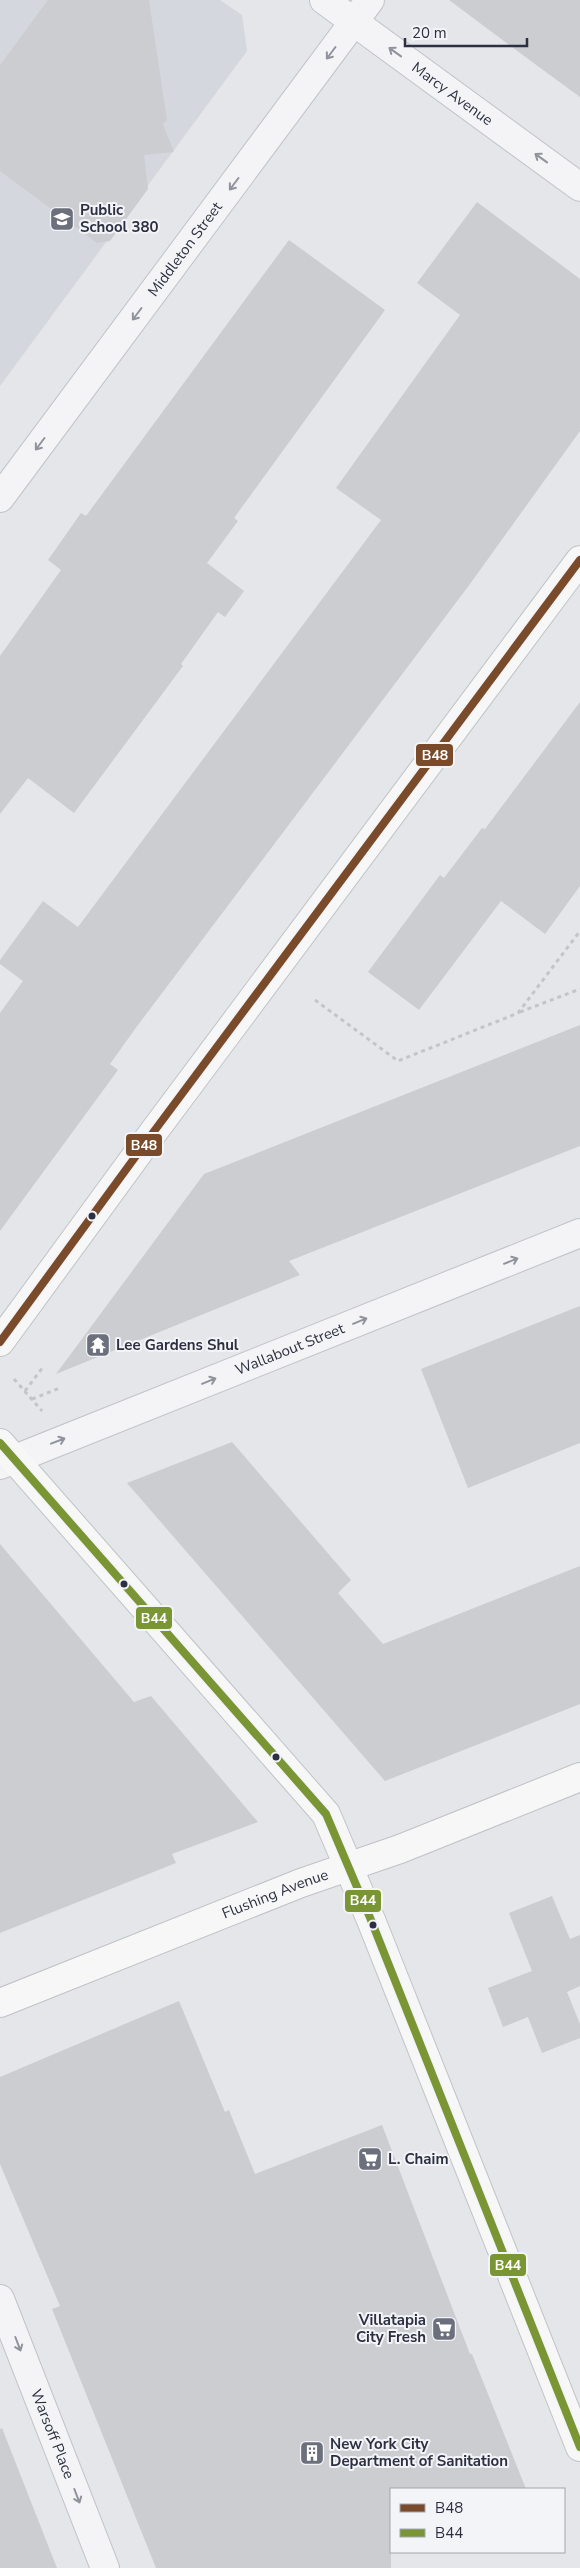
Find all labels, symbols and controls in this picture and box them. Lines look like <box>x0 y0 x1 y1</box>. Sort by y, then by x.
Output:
scale bar <box>405 15 528 47</box>
text: 20 m <box>412 23 447 43</box>
one-way arrow <box>325 46 336 59</box>
one-way arrow <box>388 47 402 57</box>
street label: Marcy Avenue <box>408 57 497 130</box>
one-way arrow <box>534 153 548 163</box>
one-way arrow <box>229 177 239 191</box>
street label: Middleton Street <box>143 197 227 301</box>
place label: Public School 380 <box>80 200 158 237</box>
school or university icon: Public School 380 <box>49 206 75 232</box>
one-way arrow <box>132 307 142 321</box>
one-way arrow <box>35 437 45 451</box>
line badge: B48 <box>415 743 454 767</box>
text: B48 <box>422 746 448 765</box>
line badge: B48 <box>125 1133 163 1157</box>
text: B48 <box>131 1136 157 1155</box>
unlabelled marker <box>87 1211 97 1221</box>
one-way arrow <box>503 1255 518 1265</box>
one-way arrow <box>352 1316 367 1325</box>
street label: Wallabout Street <box>232 1318 348 1380</box>
temple icon: Lee Gardens Shul <box>85 1332 111 1358</box>
place label: Lee Gardens Shul <box>116 1335 239 1355</box>
one-way arrow <box>201 1376 216 1386</box>
one-way arrow <box>51 1436 66 1445</box>
unlabelled marker <box>119 1579 129 1589</box>
line badge: B44 <box>135 1606 173 1630</box>
text: B44 <box>141 1609 168 1628</box>
unlabelled marker <box>271 1752 281 1762</box>
street label: Flushing Avenue <box>219 1864 331 1924</box>
line badge: B44 <box>344 1889 382 1913</box>
text: B44 <box>350 1891 377 1910</box>
unlabelled marker <box>368 1920 378 1930</box>
supermarket icon: L. Chaim <box>357 2146 383 2172</box>
place label: L. Chaim <box>388 2149 449 2169</box>
line badge: B44 <box>489 2253 527 2277</box>
text: B44 <box>495 2256 522 2275</box>
place label: Villatapia City Fresh <box>356 2310 426 2347</box>
supermarket icon: Villatapia City Fresh <box>431 2316 457 2342</box>
one-way arrow <box>14 2336 23 2351</box>
street label: Warsoff Place <box>26 2386 79 2482</box>
place label: New York City Department of Sanitation <box>330 2434 508 2471</box>
building icon: New York City Department of Sanitation <box>299 2440 325 2466</box>
one-way arrow <box>73 2488 82 2503</box>
legend <box>390 2488 565 2553</box>
text: B48 <box>435 2498 463 2518</box>
text: B44 <box>435 2523 463 2543</box>

